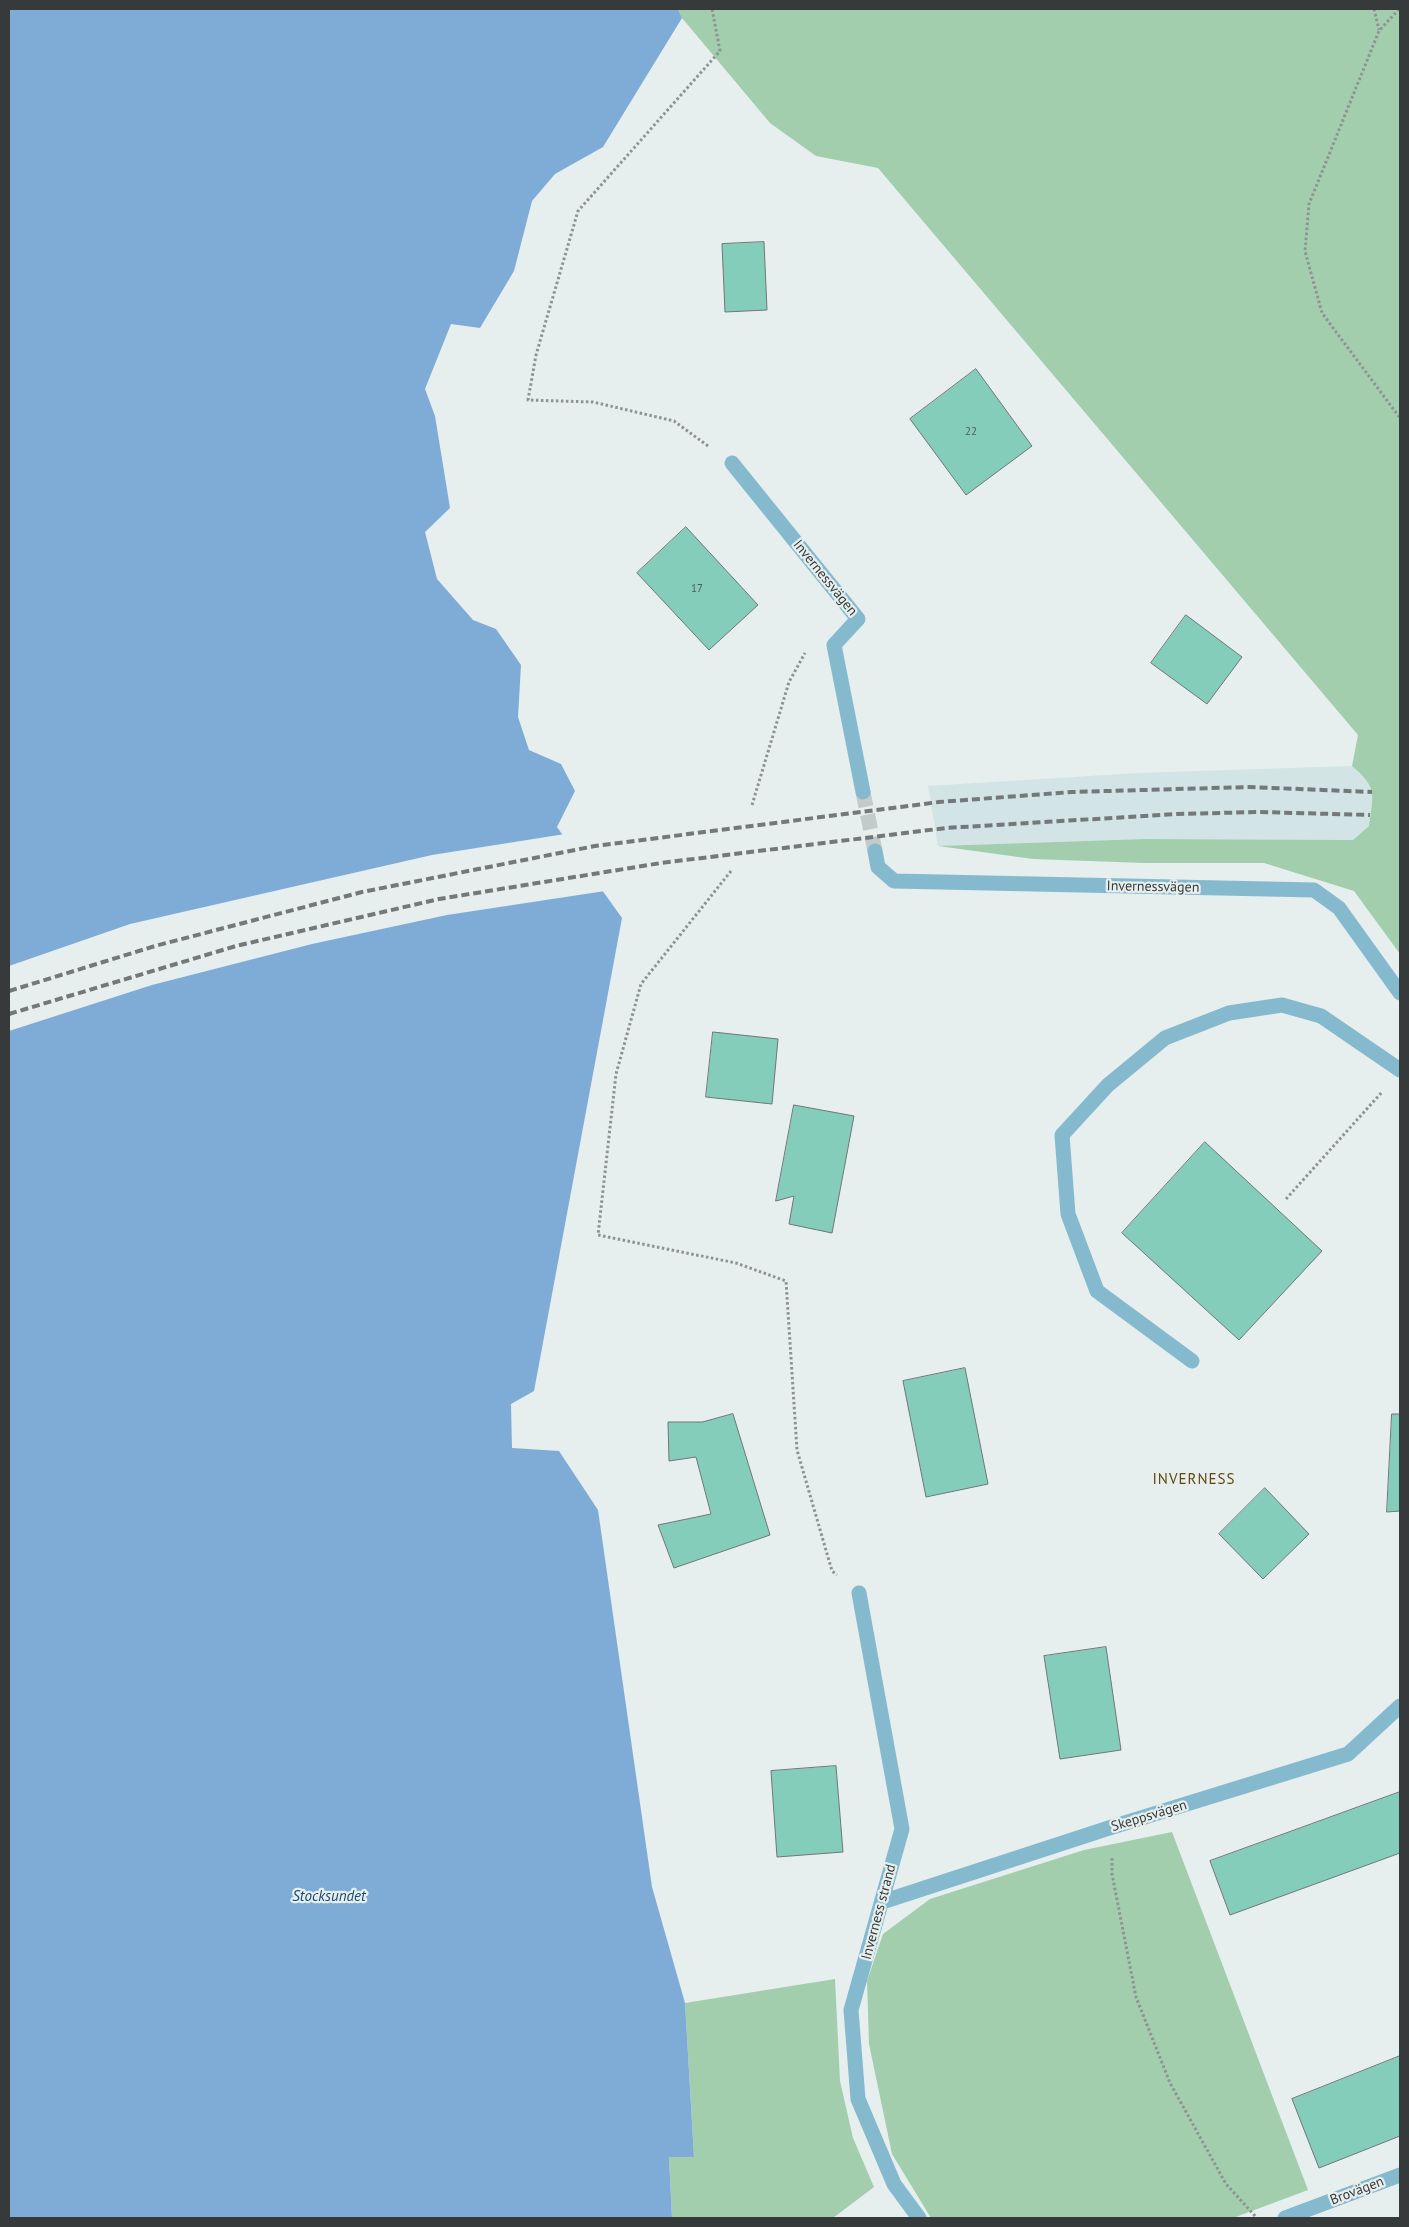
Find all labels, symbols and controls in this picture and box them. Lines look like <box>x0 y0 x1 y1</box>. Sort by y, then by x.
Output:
house number: 22 <box>965 425 977 439</box>
street label: Invernessvägen <box>789 537 861 619</box>
house number: 17 <box>691 582 703 596</box>
street label: Invernessvägen <box>1106 878 1200 896</box>
district label: INVERNESS <box>1151 1471 1237 1489</box>
street label: Skeppsvägen <box>1109 1797 1189 1835</box>
street label: Inverness strand <box>858 1862 900 1962</box>
water label: Stocksundet <box>292 1888 366 1906</box>
street label: Brovägen <box>1328 2173 1386 2209</box>

